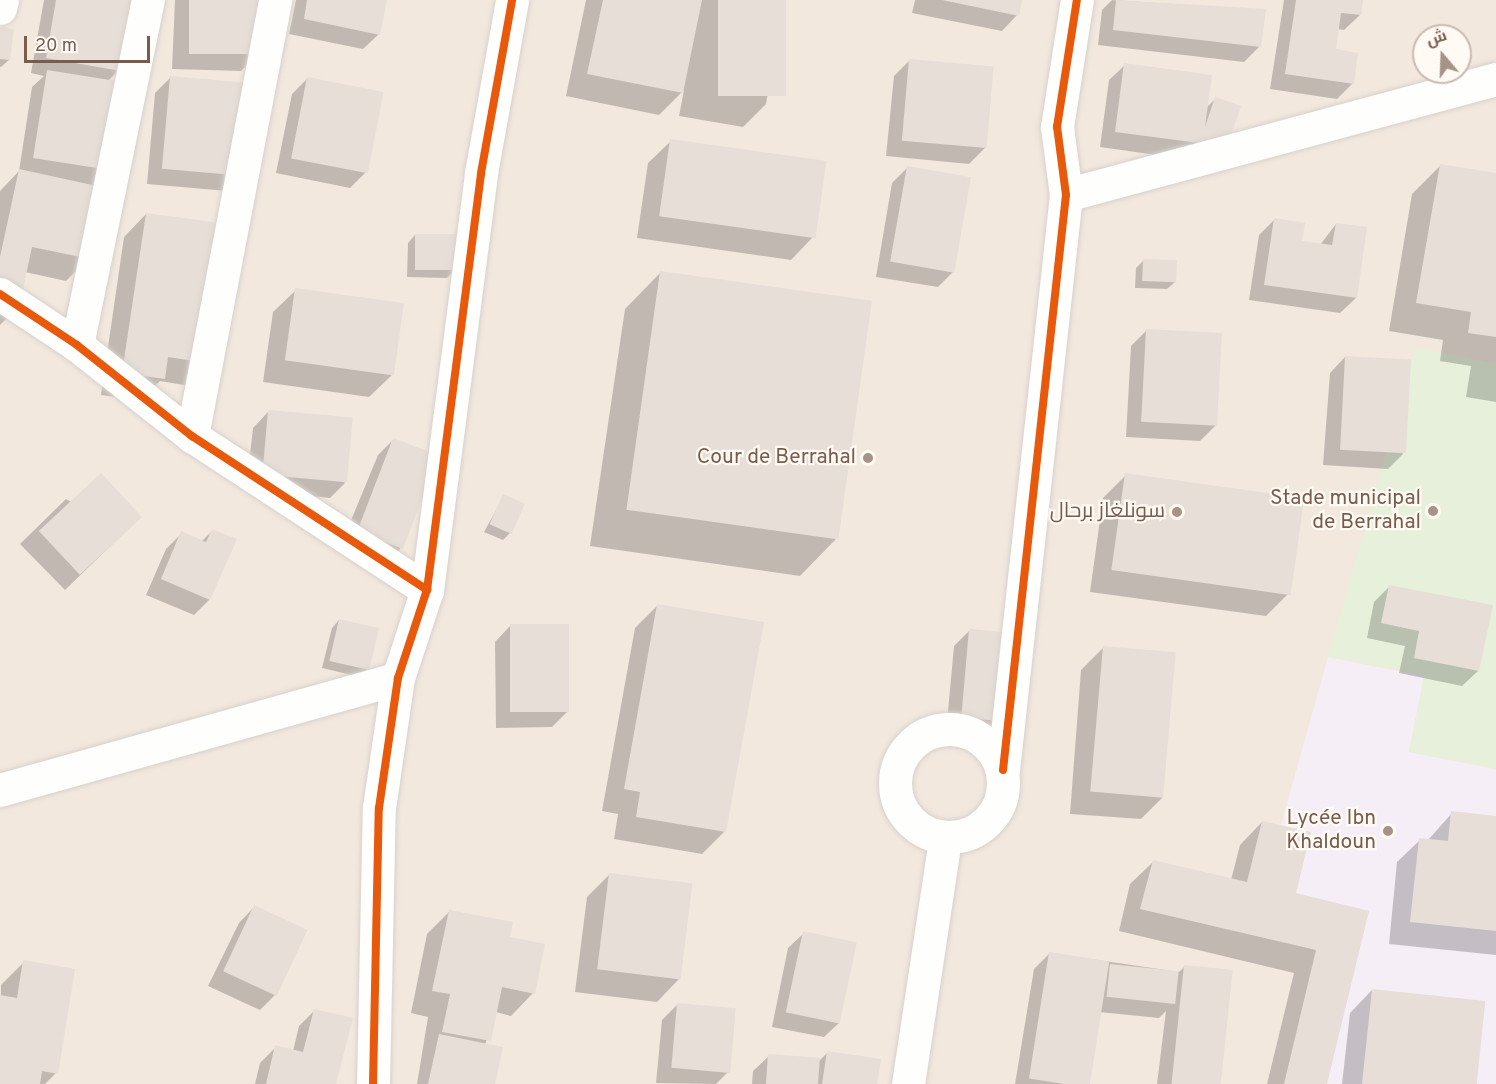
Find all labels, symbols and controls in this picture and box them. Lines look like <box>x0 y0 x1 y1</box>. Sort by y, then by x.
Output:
scale bar <box>27 24 153 62</box>
north arrow <box>1412 24 1472 84</box>
text: ش <box>1424 26 1450 52</box>
text: 20 m <box>35 35 77 58</box>
place label: Cour de Berrahal <box>697 445 856 471</box>
marker: Cour de Berrahal <box>861 451 875 465</box>
place label: Stade municipal de Berrahal <box>1270 486 1421 536</box>
place label: سونلغاز برحال <box>1050 499 1165 525</box>
marker: Stade municipal de Berrahal <box>1426 504 1440 518</box>
marker: سونلغاز برحال <box>1170 505 1184 519</box>
place label: Lycée Ibn Khaldoun <box>1286 806 1376 856</box>
marker: Lycée Ibn Khaldoun <box>1381 824 1395 838</box>

